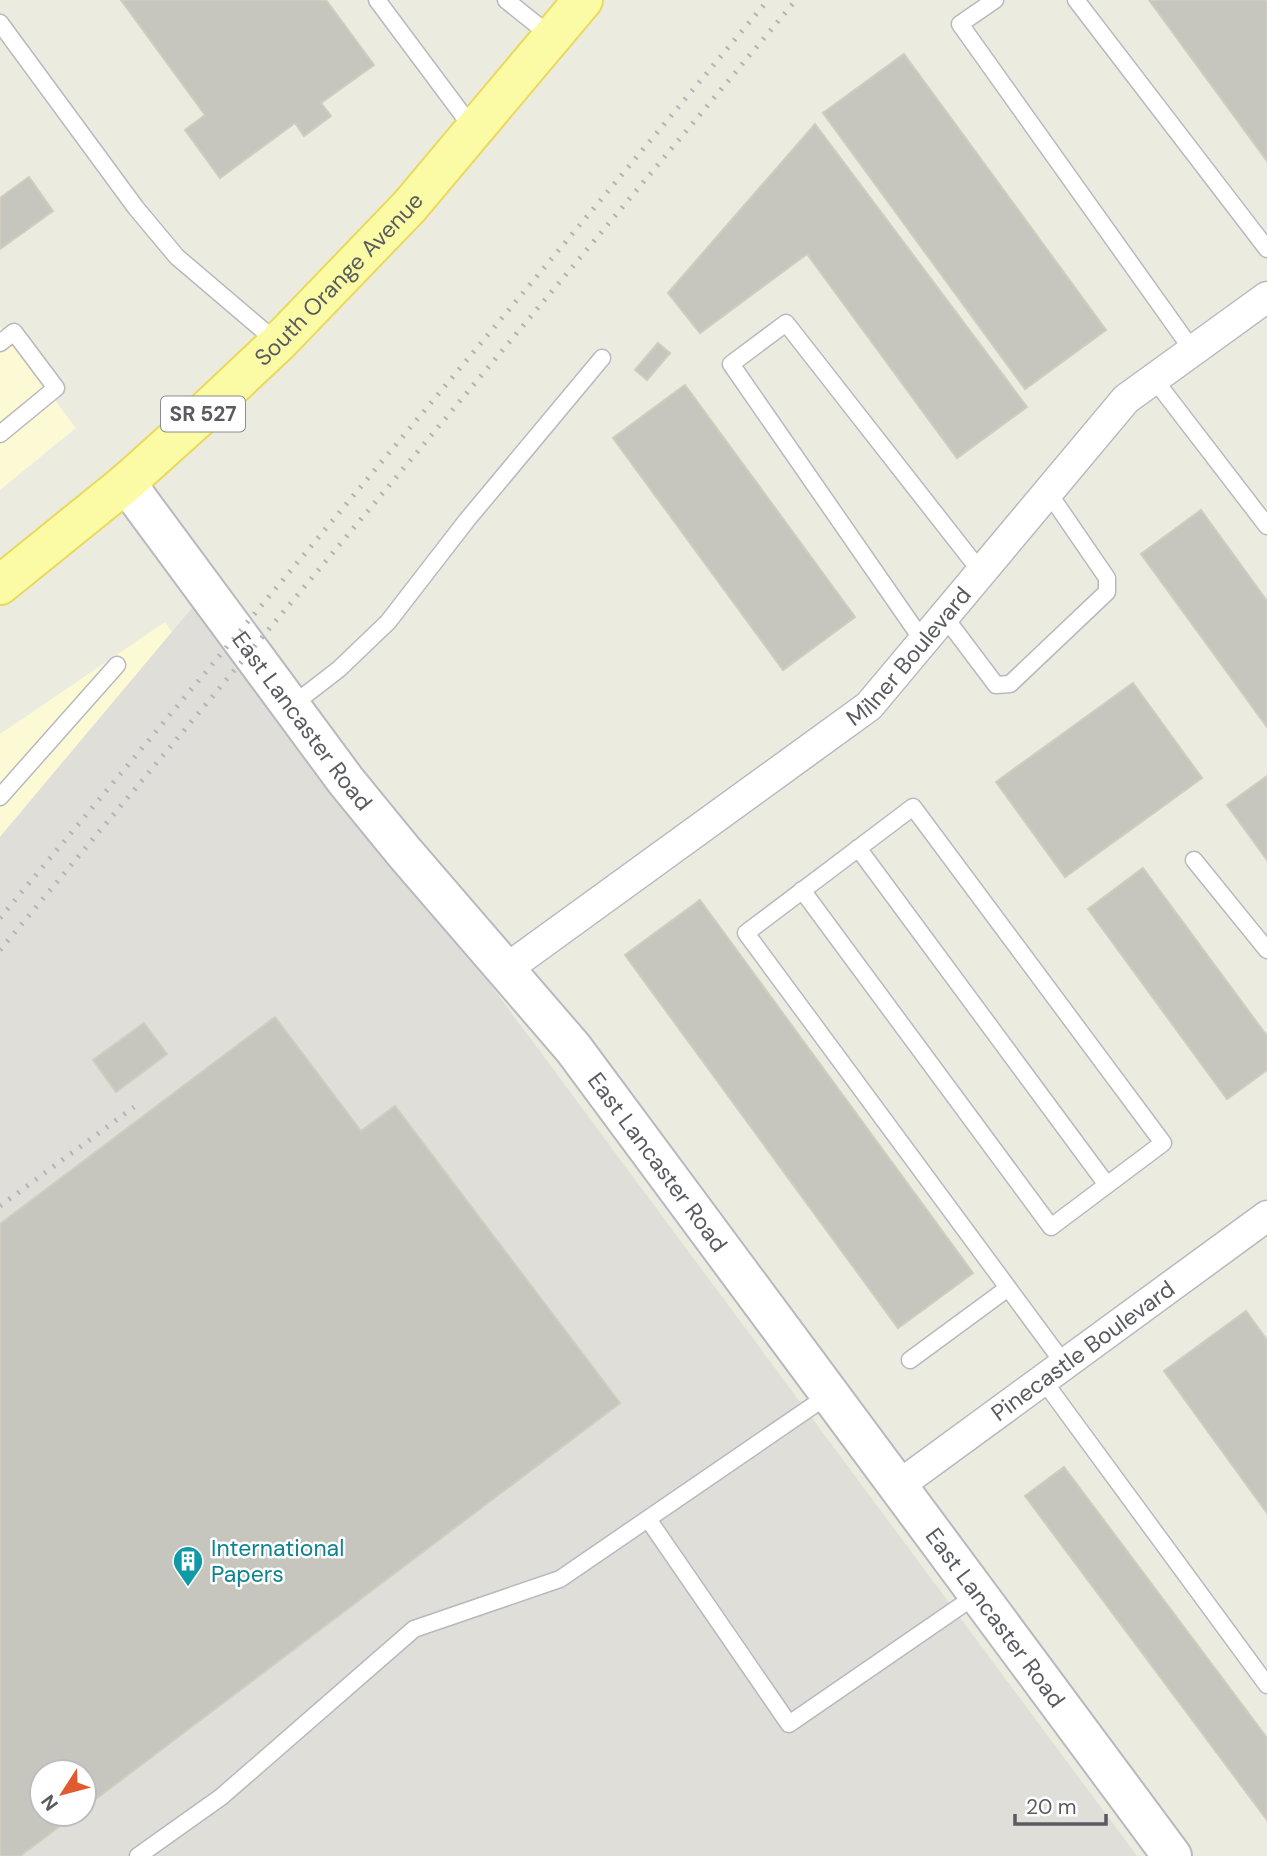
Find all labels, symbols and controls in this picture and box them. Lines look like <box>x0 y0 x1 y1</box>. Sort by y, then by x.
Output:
street label: South Orange Avenue <box>248 186 430 372</box>
road number: SR 527 <box>161 396 245 432</box>
street label: Milner Boulevard <box>840 580 978 733</box>
street label: East Lancaster Road <box>226 625 379 817</box>
street label: East Lancaster Road <box>581 1066 734 1258</box>
street label: Pinecastle Boulevard <box>985 1274 1181 1428</box>
street label: East Lancaster Road <box>919 1522 1072 1713</box>
place label: International Papers <box>211 1533 344 1589</box>
building icon: International Papers <box>171 1544 205 1588</box>
north arrow <box>28 1758 98 1828</box>
scale bar <box>1015 1783 1106 1827</box>
text: N <box>35 1790 64 1816</box>
text: 20 m <box>1026 1793 1077 1821</box>

